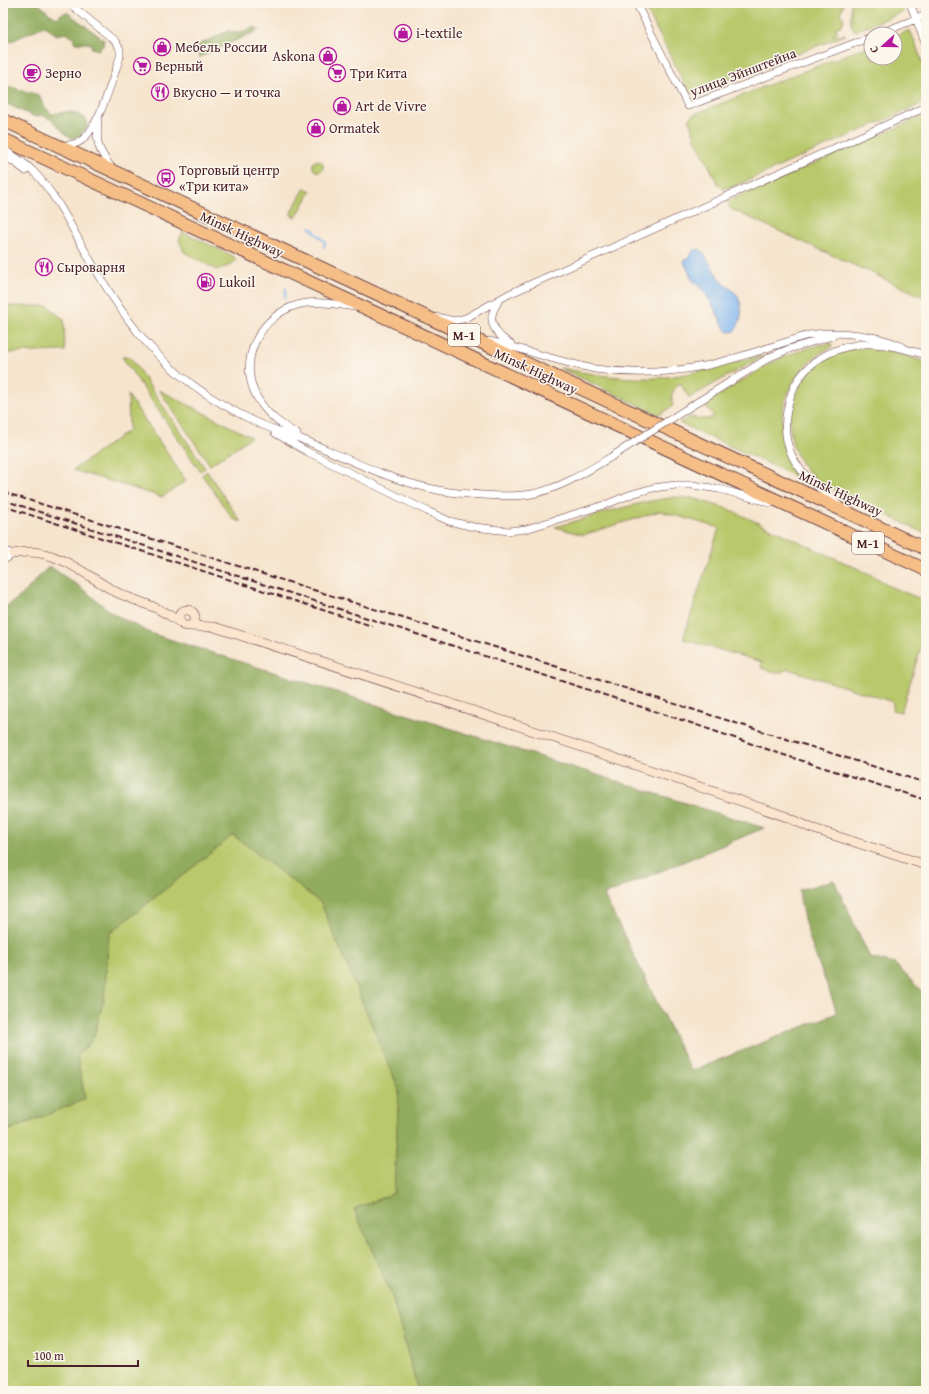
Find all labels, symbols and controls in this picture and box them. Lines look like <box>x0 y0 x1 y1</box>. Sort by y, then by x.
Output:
shop icon: i-textile <box>393 23 413 43</box>
place label: i-textile <box>416 23 463 43</box>
north arrow <box>863 26 903 66</box>
shop icon: Мебель России <box>152 37 172 57</box>
place label: Мебель России <box>175 37 267 57</box>
street label: улица Эйнштейна <box>686 42 799 102</box>
text: С <box>865 44 882 55</box>
place label: Askona <box>273 46 315 66</box>
shop icon: Askona <box>318 46 338 66</box>
supermarket icon: Верный <box>132 56 152 76</box>
place label: Верный <box>155 56 203 76</box>
cafe icon: Зерно <box>22 63 42 83</box>
place label: Зерно <box>45 63 82 83</box>
supermarket icon: Три Кита <box>327 63 347 83</box>
place label: Три Кита <box>350 63 407 83</box>
restaurant icon: Вкусно — и точка <box>150 82 170 102</box>
place label: Вкусно — и точка <box>173 82 281 102</box>
shop icon: Art de Vivre <box>332 96 352 116</box>
place label: Art de Vivre <box>355 96 427 116</box>
shop icon: Ormatek <box>306 118 326 138</box>
place label: Ormatek <box>329 118 381 138</box>
place label: Торговый центр «Три кита» <box>179 160 280 196</box>
bus stop icon: Торговый центр «Три кита» <box>156 168 176 188</box>
street label: Minsk Highway <box>197 206 287 262</box>
restaurant icon: Сыроварня <box>34 257 54 277</box>
place label: Сыроварня <box>57 257 125 277</box>
fuel station icon: Lukoil <box>196 272 216 292</box>
place label: Lukoil <box>219 272 255 292</box>
road number: М-1 <box>448 324 480 346</box>
street label: Minsk Highway <box>491 343 581 399</box>
street label: Minsk Highway <box>796 465 886 521</box>
road number: М-1 <box>852 532 884 554</box>
scale bar <box>28 1342 138 1368</box>
text: 100 m <box>34 1347 64 1364</box>

